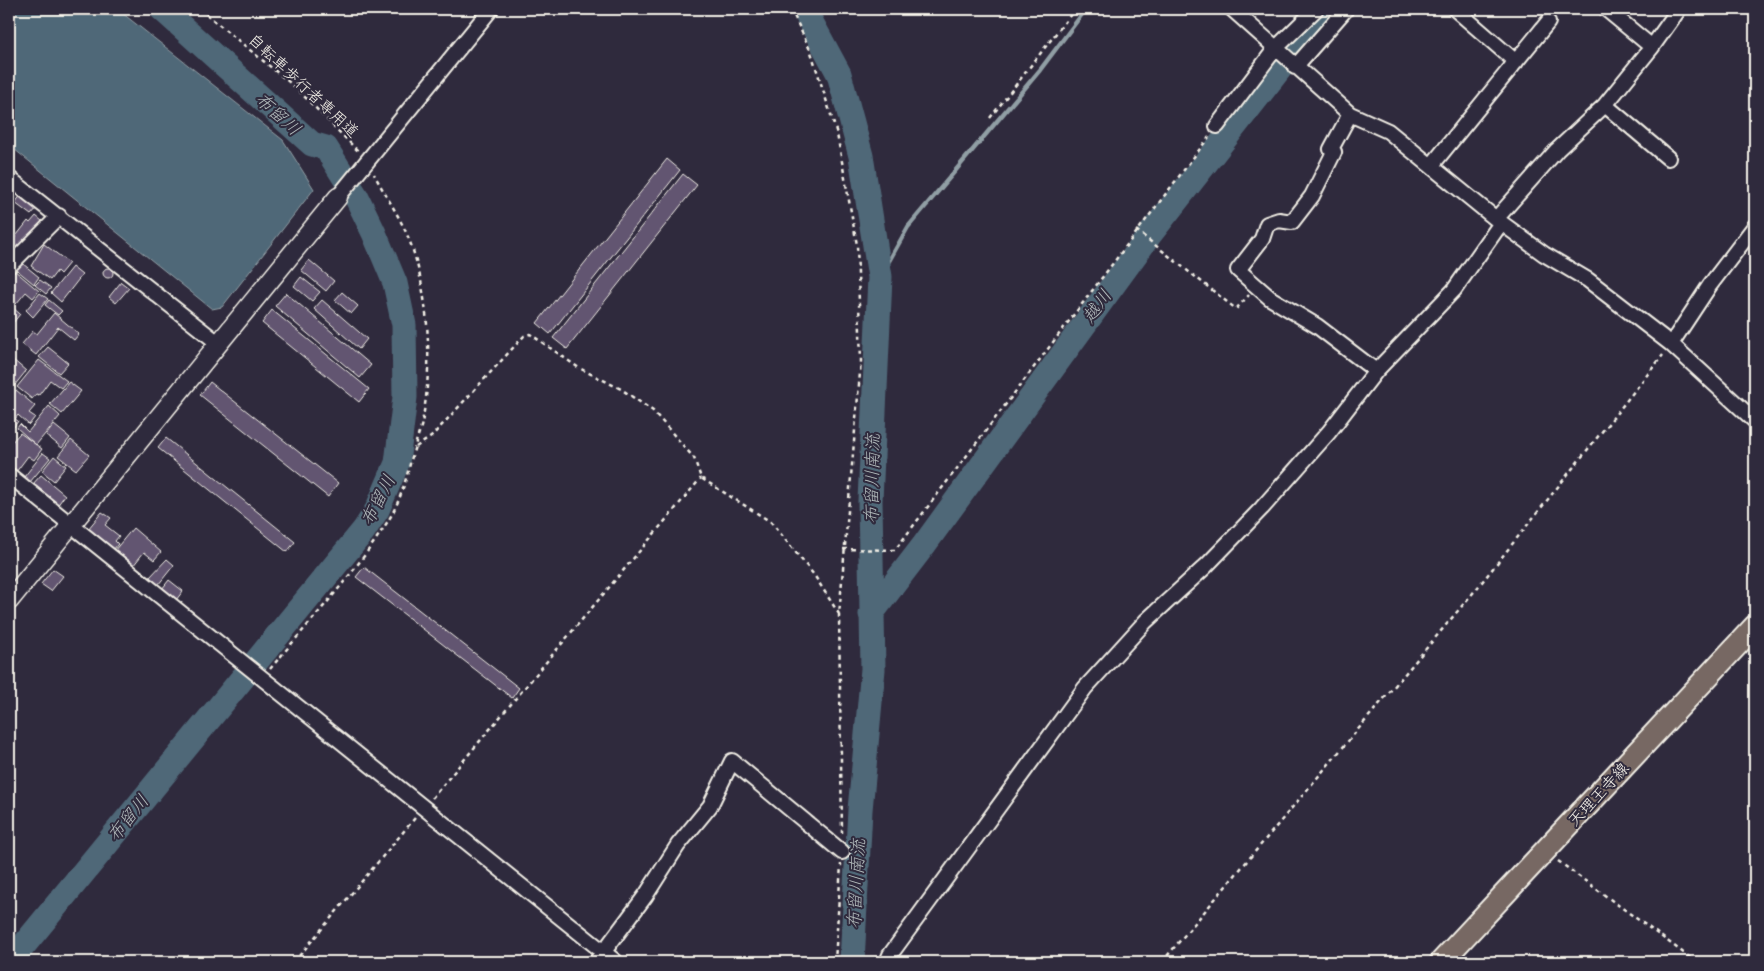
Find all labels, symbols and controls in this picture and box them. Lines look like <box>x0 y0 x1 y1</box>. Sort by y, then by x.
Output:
street label: 自転車歩行者専用道 <box>243 29 363 143</box>
water label: 布留川 <box>249 88 305 142</box>
water label: 越川 <box>1077 285 1118 329</box>
water label: 布留川南流 <box>860 433 886 524</box>
water label: 布留川 <box>356 471 402 530</box>
street label: 天理王寺線 <box>1564 759 1634 831</box>
water label: 布留川 <box>102 790 155 847</box>
water label: 布留川南流 <box>843 837 871 930</box>

